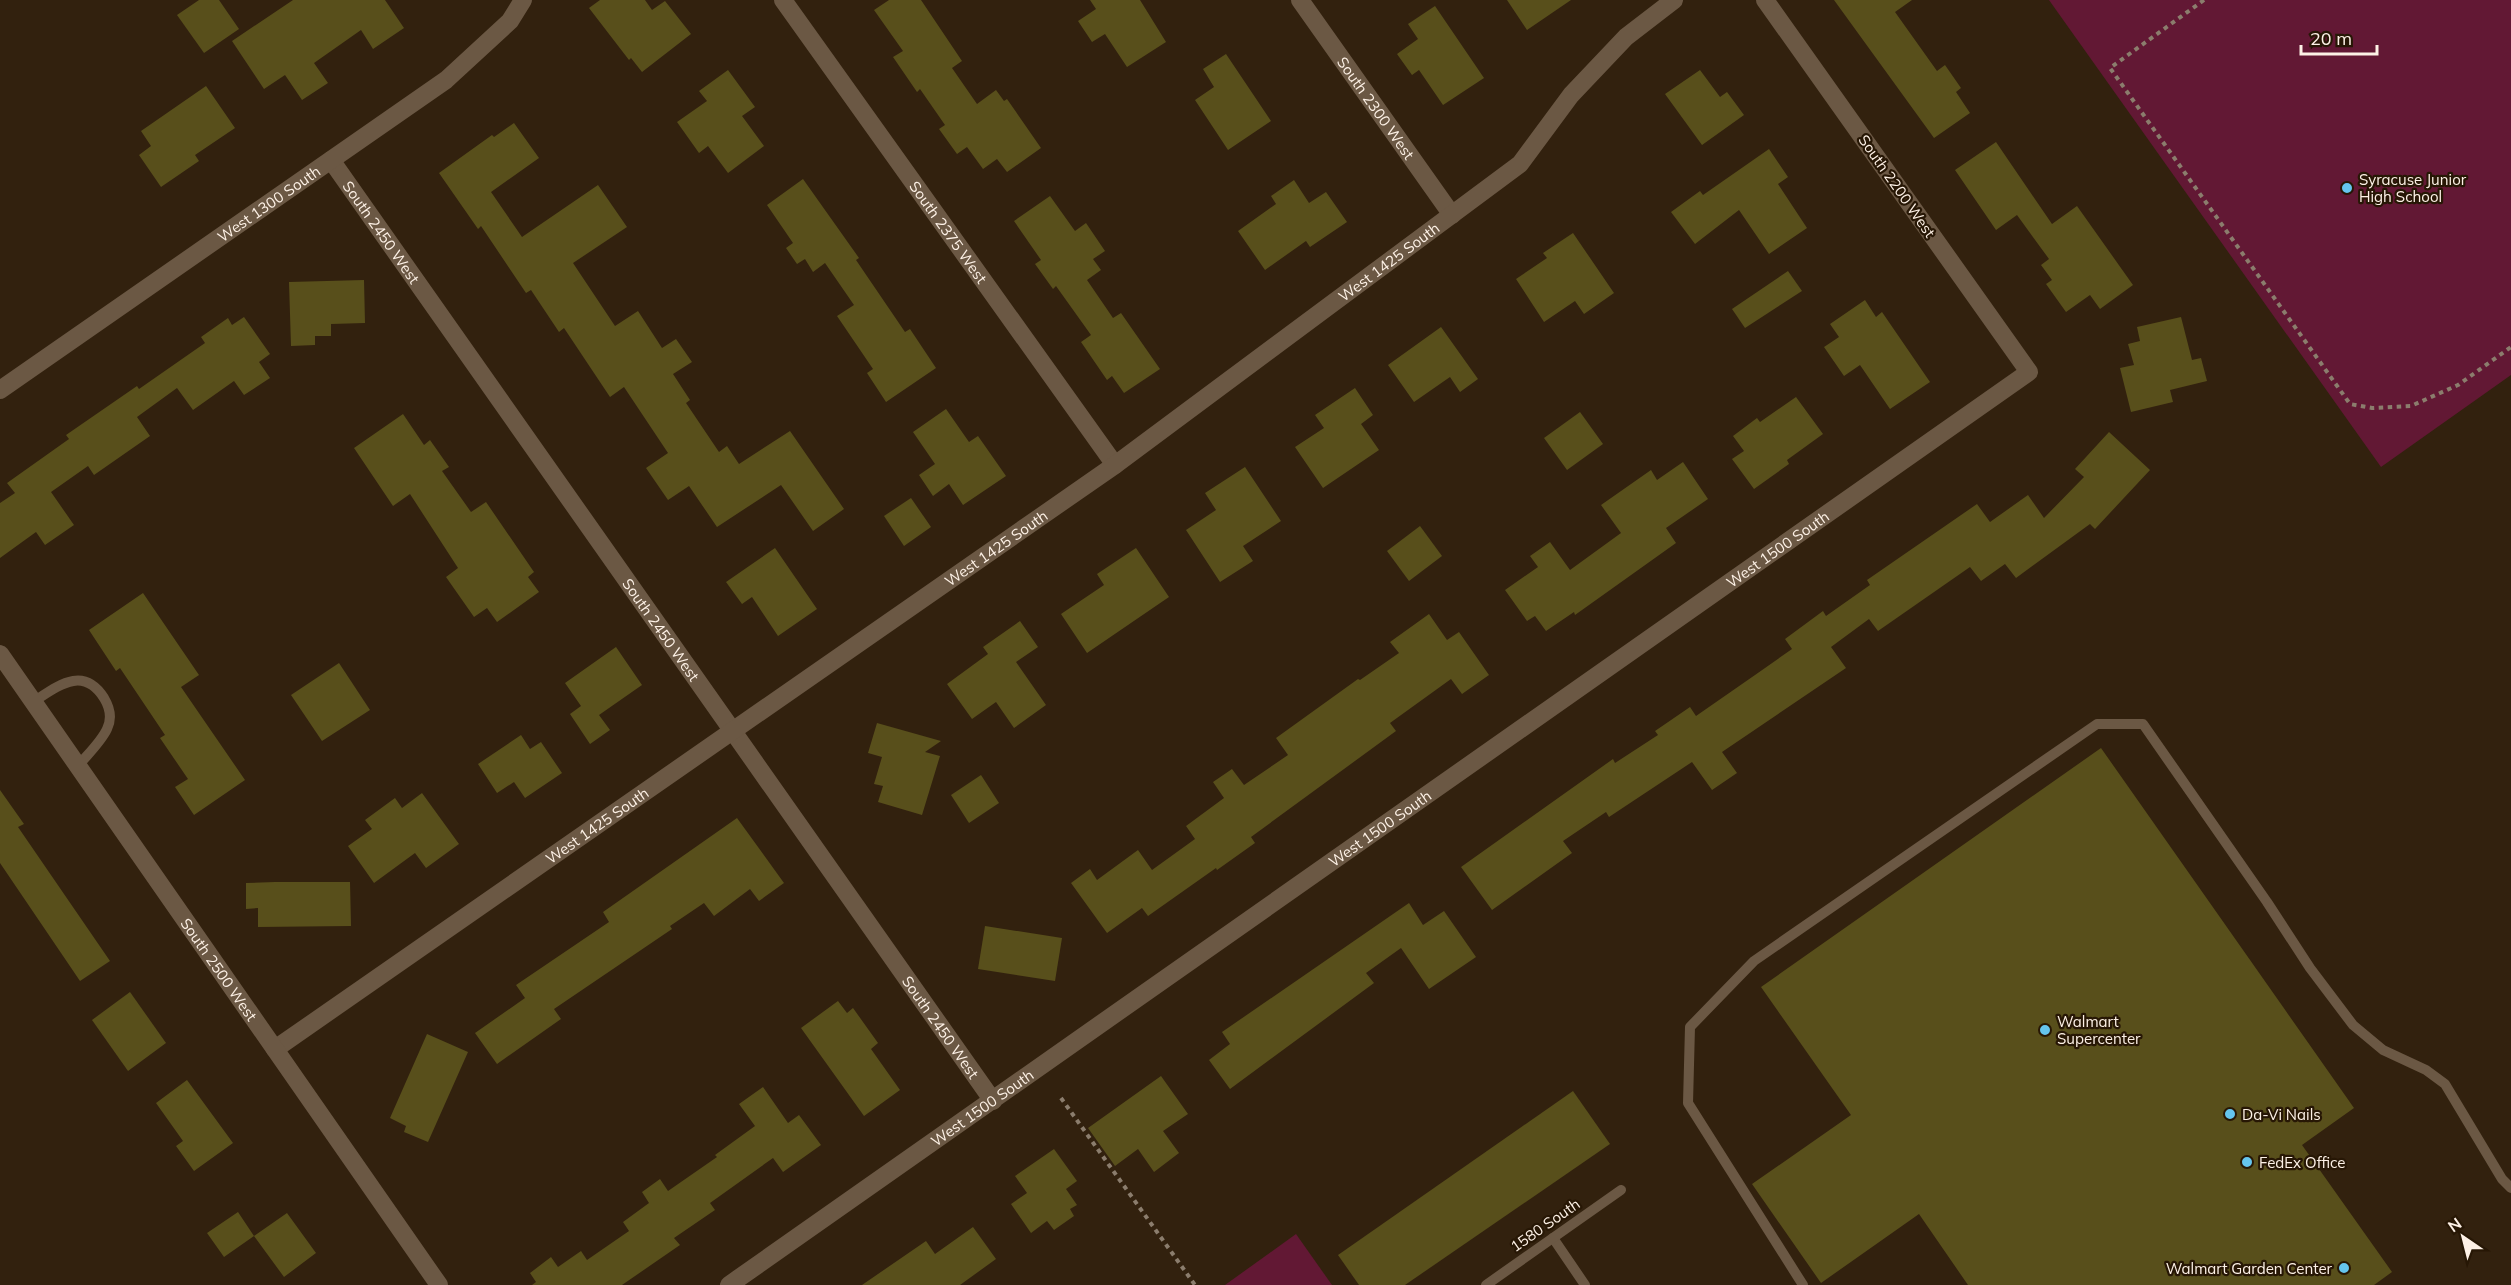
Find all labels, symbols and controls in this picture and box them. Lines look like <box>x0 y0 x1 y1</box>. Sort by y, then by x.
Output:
scale bar <box>2301 18 2378 56</box>
text: 20 m <box>2310 27 2352 50</box>
street label: South 2300 West <box>1333 53 1419 163</box>
street label: South 2200 West <box>1855 131 1939 241</box>
street label: West 1300 South <box>213 161 324 246</box>
place label: Syracuse Junior High School <box>2359 170 2467 206</box>
street label: South 2450 West <box>339 177 424 287</box>
street label: South 2375 West <box>906 177 992 287</box>
marker: Syracuse Junior High School <box>2340 181 2354 195</box>
street label: West 1425 South <box>1334 218 1443 305</box>
street label: West 1425 South <box>941 505 1051 590</box>
street label: West 1500 South <box>1722 506 1832 591</box>
street label: South 2450 West <box>619 574 704 684</box>
street label: West 1425 South <box>542 783 652 868</box>
street label: West 1500 South <box>1325 785 1435 871</box>
street label: South 2500 West <box>177 914 262 1024</box>
street label: South 2450 West <box>898 972 984 1082</box>
place label: Walmart Supercenter <box>2057 1012 2141 1048</box>
marker: Walmart Supercenter <box>2038 1023 2052 1037</box>
street label: West 1500 South <box>927 1065 1037 1150</box>
place label: Da-Vi Nails <box>2242 1105 2321 1124</box>
marker: Da-Vi Nails <box>2223 1107 2237 1121</box>
place label: FedEx Office <box>2259 1153 2346 1172</box>
marker: FedEx Office <box>2240 1155 2254 1169</box>
street label: 1580 South <box>1507 1194 1583 1256</box>
north arrow <box>2433 1207 2493 1267</box>
text: N <box>2444 1213 2465 1236</box>
place label: Walmart Garden Center <box>2166 1259 2333 1278</box>
marker: Walmart Garden Center <box>2337 1261 2351 1275</box>

